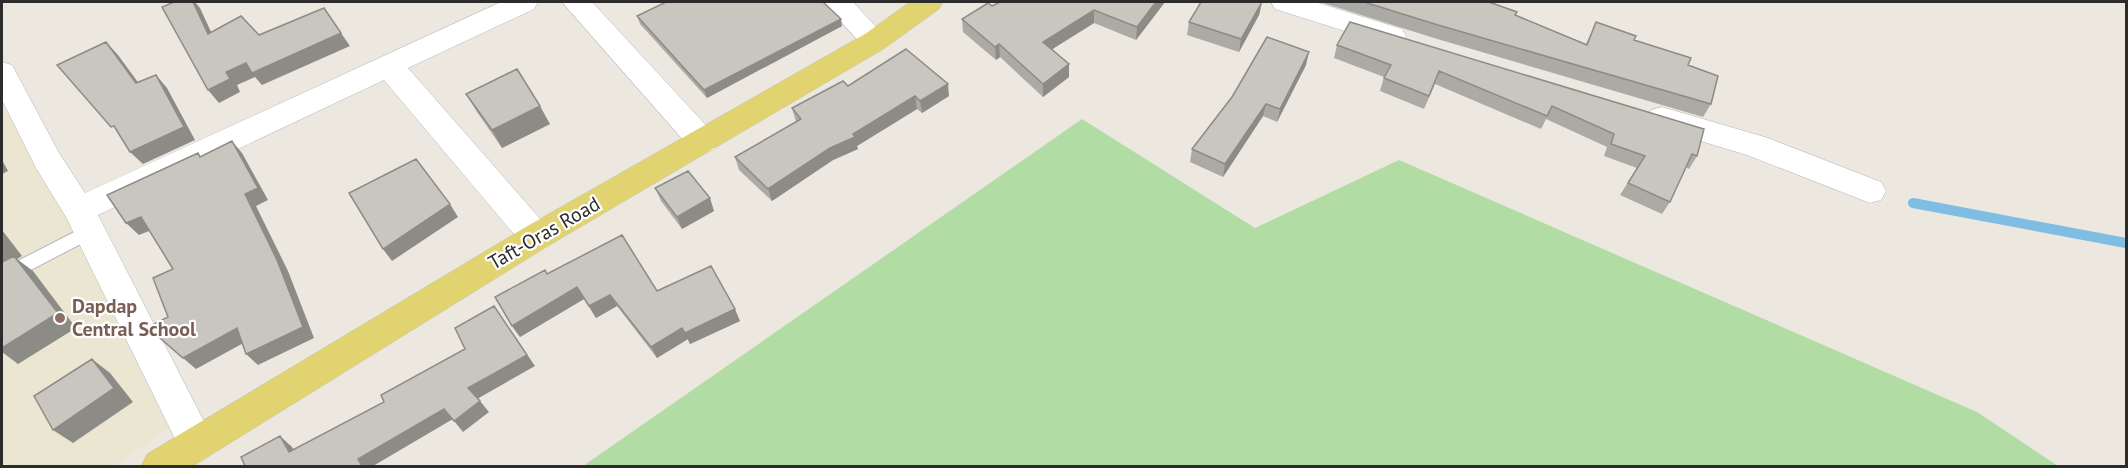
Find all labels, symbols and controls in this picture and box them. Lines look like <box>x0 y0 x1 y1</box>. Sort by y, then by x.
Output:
street label: Taft-Oras Road <box>483 191 605 275</box>
place label: Dapdap Central School <box>72 293 196 342</box>
marker: Dapdap Central School <box>53 311 67 325</box>

